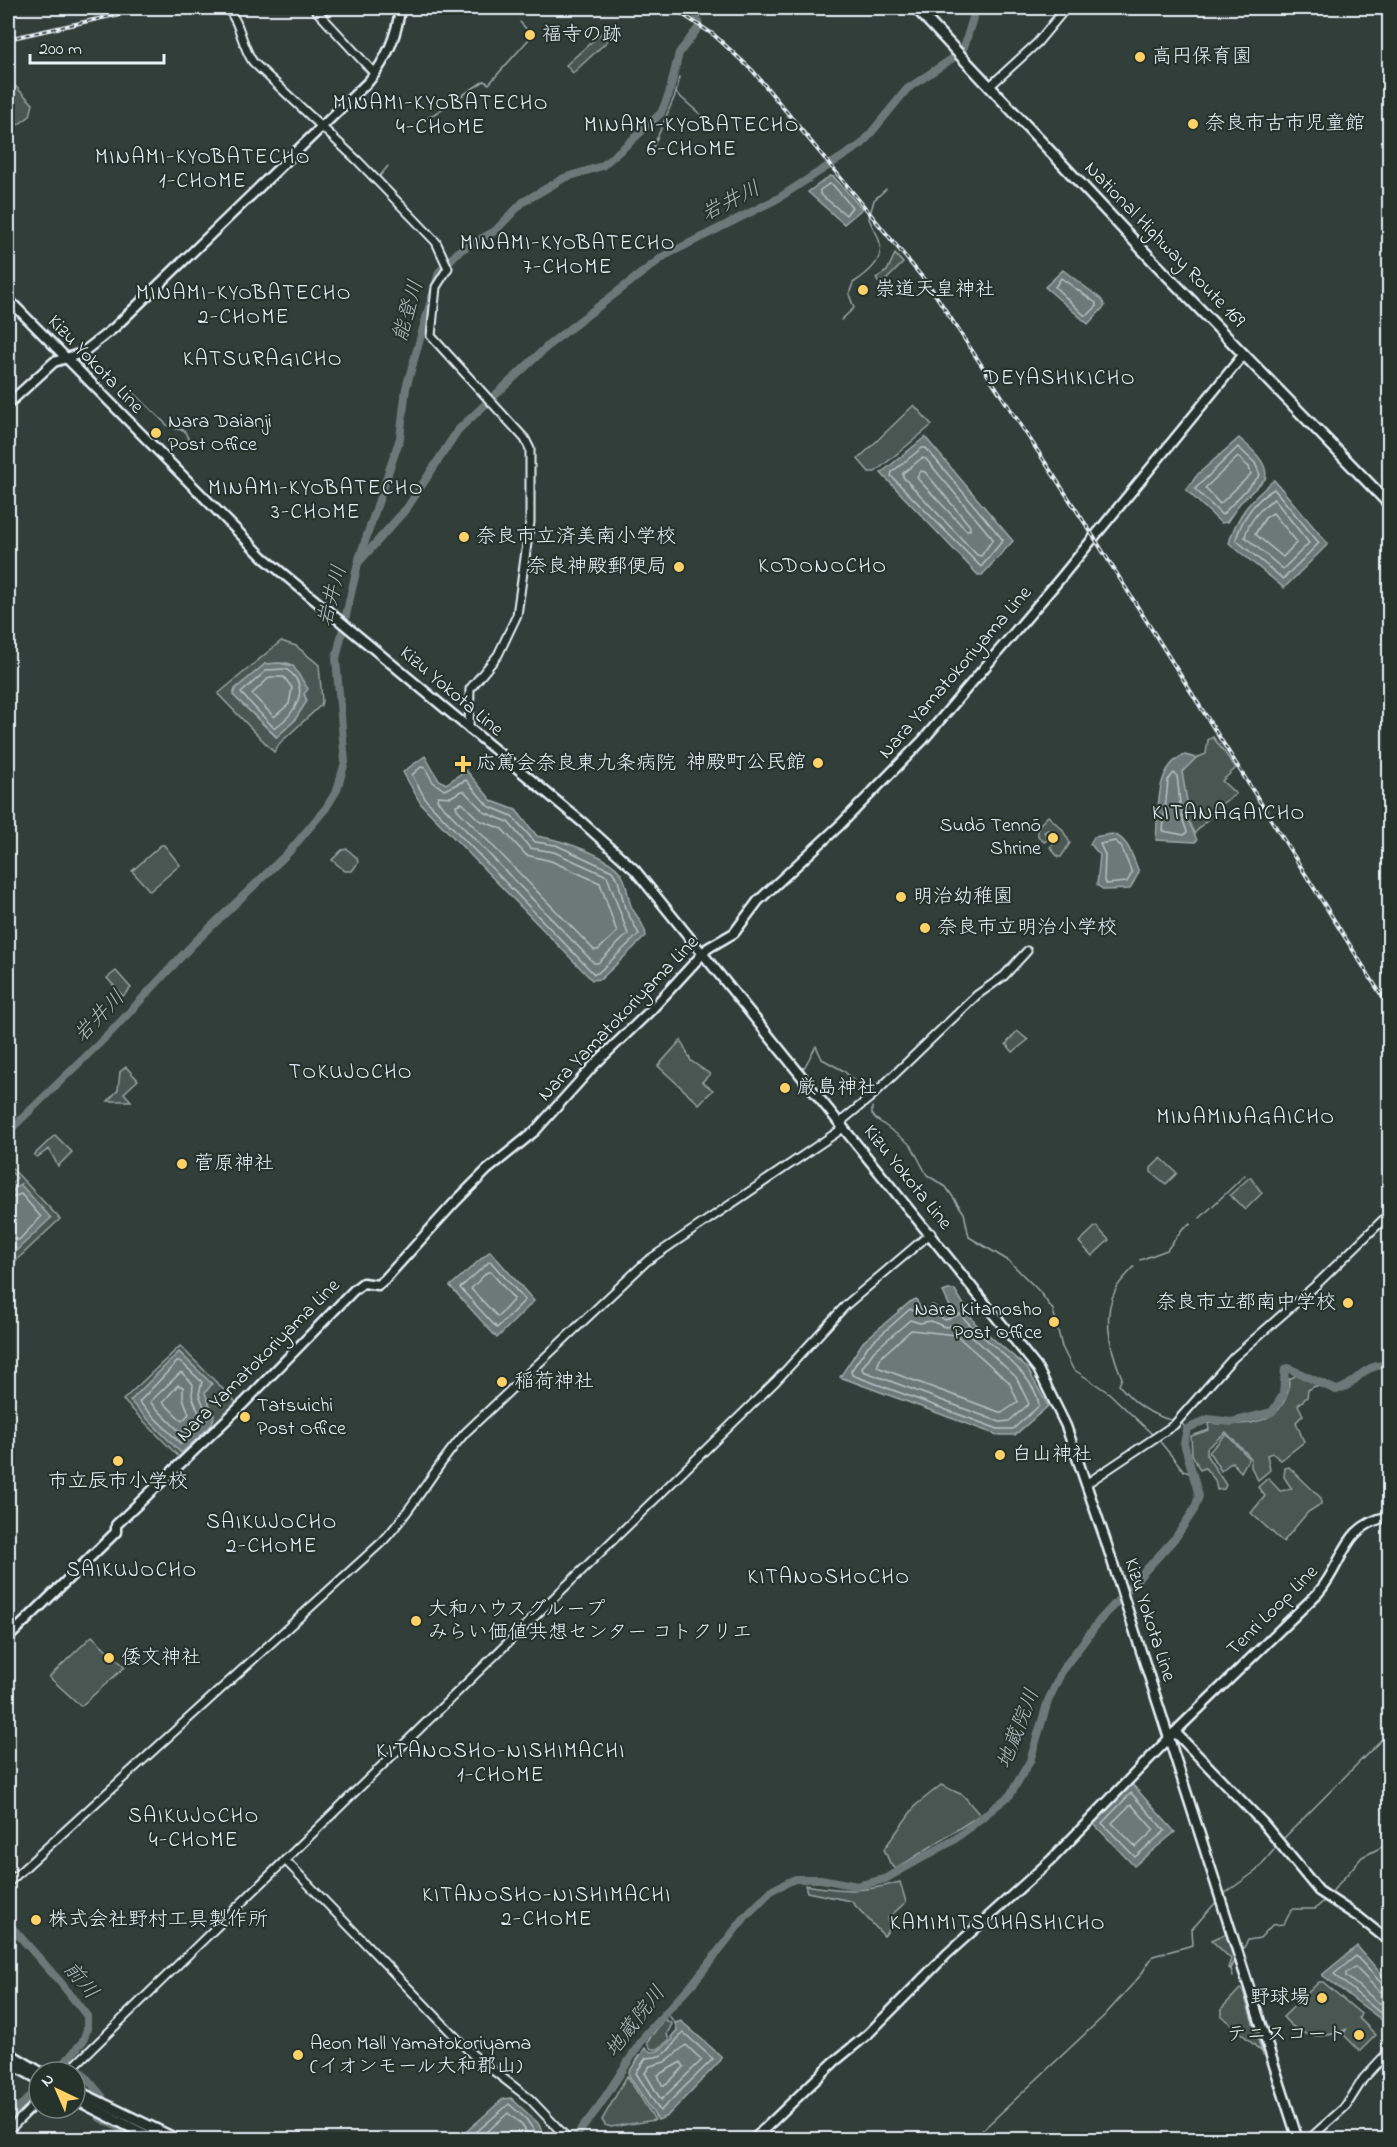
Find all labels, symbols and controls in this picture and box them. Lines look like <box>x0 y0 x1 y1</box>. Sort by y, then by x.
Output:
place label: 福寺の跡 <box>542 21 622 50</box>
scale bar <box>30 27 164 65</box>
marker: 福寺の跡 <box>523 28 537 42</box>
text: 200 m <box>39 37 82 63</box>
place label: 高円保育園 <box>1152 43 1252 72</box>
marker: 高円保育園 <box>1133 50 1147 64</box>
district label: MINAMI-KYOBATECHO 4-CHOME <box>333 89 549 143</box>
place label: 奈良市古市児童館 <box>1205 110 1365 139</box>
district label: MINAMI-KYOBATECHO 6-CHOME <box>584 111 800 165</box>
marker: 奈良市古市児童館 <box>1186 117 1200 131</box>
district label: MINAMI-KYOBATECHO 1-CHOME <box>95 143 311 197</box>
street label: National Highway Route 169 <box>1076 155 1251 336</box>
water label: 岩井川 <box>696 174 766 230</box>
district label: MINAMI-KYOBATECHO 7-CHOME <box>460 229 676 283</box>
place label: 崇道天皇神社 <box>875 276 995 305</box>
water label: 能登川 <box>386 277 432 345</box>
district label: MINAMI-KYOBATECHO 2-CHOME <box>136 279 352 333</box>
marker: 崇道天皇神社 <box>856 283 870 297</box>
street label: Kizu Yokota Line <box>40 309 150 421</box>
district label: KATSURAGICHO <box>183 345 343 375</box>
district label: DEYASHIKICHO <box>983 364 1136 394</box>
place label: Nara Daianji Post Office <box>168 408 272 460</box>
marker: Nara Daianji Post Office <box>149 426 163 440</box>
district label: MINAMI-KYOBATECHO 3-CHOME <box>208 474 424 528</box>
place label: 奈良市立済美南小学校 <box>476 523 676 552</box>
marker: 奈良市立済美南小学校 <box>457 530 471 544</box>
district label: KODONOCHO <box>758 552 888 582</box>
place label: 奈良神殿郵便局 <box>527 553 667 582</box>
marker: 奈良神殿郵便局 <box>672 560 686 574</box>
water label: 岩井川 <box>310 562 356 630</box>
street label: Nara Yamatokoriyama Line <box>873 580 1040 766</box>
street label: Kizu Yokota Line <box>393 640 509 744</box>
place label: 神殿町公民館 <box>686 749 806 778</box>
place label: 応篤会奈良東九条病院 <box>476 750 676 779</box>
marker: 応篤会奈良東九条病院 <box>454 755 472 773</box>
marker: 神殿町公民館 <box>811 756 825 770</box>
district label: KITANAGAICHO <box>1152 799 1306 829</box>
place label: Sudō Tennō Shrine <box>940 812 1041 864</box>
marker: Sudō Tennō Shrine <box>1046 831 1060 845</box>
place label: 明治幼稚園 <box>913 883 1013 912</box>
marker: 明治幼稚園 <box>894 890 908 904</box>
place label: 奈良市立明治小学校 <box>937 914 1117 943</box>
marker: 奈良市立明治小学校 <box>918 921 932 935</box>
street label: Nara Yamatokoriyama Line <box>532 929 706 1109</box>
water label: 岩井川 <box>67 984 133 1050</box>
district label: TOKUJOCHO <box>289 1058 413 1088</box>
place label: 厳島神社 <box>797 1074 877 1103</box>
marker: 厳島神社 <box>778 1081 792 1095</box>
district label: MINAMINAGAICHO <box>1156 1103 1336 1133</box>
street label: Kizu Yokota Line <box>855 1119 959 1237</box>
place label: 菅原神社 <box>194 1150 274 1179</box>
marker: 菅原神社 <box>175 1157 189 1171</box>
street label: Nara Yamatokoriyama Line <box>171 1273 347 1449</box>
place label: 奈良市立都南中学校 <box>1156 1289 1336 1318</box>
place label: Nara Kitanosho Post Office <box>915 1296 1042 1348</box>
marker: 奈良市立都南中学校 <box>1341 1296 1355 1310</box>
marker: Nara Kitanosho Post Office <box>1047 1315 1061 1329</box>
place label: 稲荷神社 <box>514 1368 594 1397</box>
marker: 稲荷神社 <box>495 1375 509 1389</box>
place label: Tatsuichi Post Office <box>257 1392 346 1444</box>
marker: Tatsuichi Post Office <box>238 1410 252 1424</box>
place label: 白山神社 <box>1012 1441 1092 1470</box>
marker: 白山神社 <box>993 1448 1007 1462</box>
marker: 市立辰市小学校 <box>111 1454 125 1468</box>
place label: 市立辰市小学校 <box>48 1468 188 1497</box>
district label: SAIKUJOCHO 2-CHOME <box>206 1508 338 1562</box>
street label: Kizu Yokota Line <box>1115 1555 1183 1685</box>
district label: SAIKUJOCHO <box>66 1556 198 1586</box>
street label: Tenri Loop Line <box>1221 1559 1325 1663</box>
district label: KITANOSHOCHO <box>747 1563 911 1593</box>
place label: 大和ハウスグループ みらい価値共想センター コトクリエ <box>428 1596 752 1648</box>
marker: 大和ハウスグループ みらい価値共想センター コトクリエ <box>409 1614 423 1628</box>
place label: 倭文神社 <box>121 1644 201 1673</box>
marker: 倭文神社 <box>102 1651 116 1665</box>
water label: 地蔵院川 <box>990 1684 1048 1774</box>
district label: KITANOSHO-NISHIMACHI 1-CHOME <box>376 1737 626 1791</box>
district label: SAIKUJOCHO 4-CHOME <box>128 1802 260 1856</box>
district label: KITANOSHO-NISHIMACHI 2-CHOME <box>422 1881 672 1935</box>
place label: 株式会社野村工具製作所 <box>48 1906 268 1935</box>
district label: KAMIMITSUHASHICHO <box>890 1909 1106 1939</box>
marker: 株式会社野村工具製作所 <box>29 1913 43 1927</box>
water label: 前川 <box>55 1955 105 2007</box>
water label: 地蔵院川 <box>598 1980 674 2064</box>
place label: 野球場 <box>1250 1984 1310 2013</box>
marker: 野球場 <box>1315 1991 1329 2005</box>
place label: テニスコート <box>1227 2021 1347 2050</box>
marker: テニスコート <box>1352 2028 1366 2042</box>
place label: Aeon Mall Yamatokoriyama (イオンモール大和郡山) <box>310 2030 531 2082</box>
marker: Aeon Mall Yamatokoriyama (イオンモール大和郡山) <box>291 2048 305 2062</box>
north arrow <box>27 2060 87 2120</box>
text: N <box>36 2068 60 2093</box>

